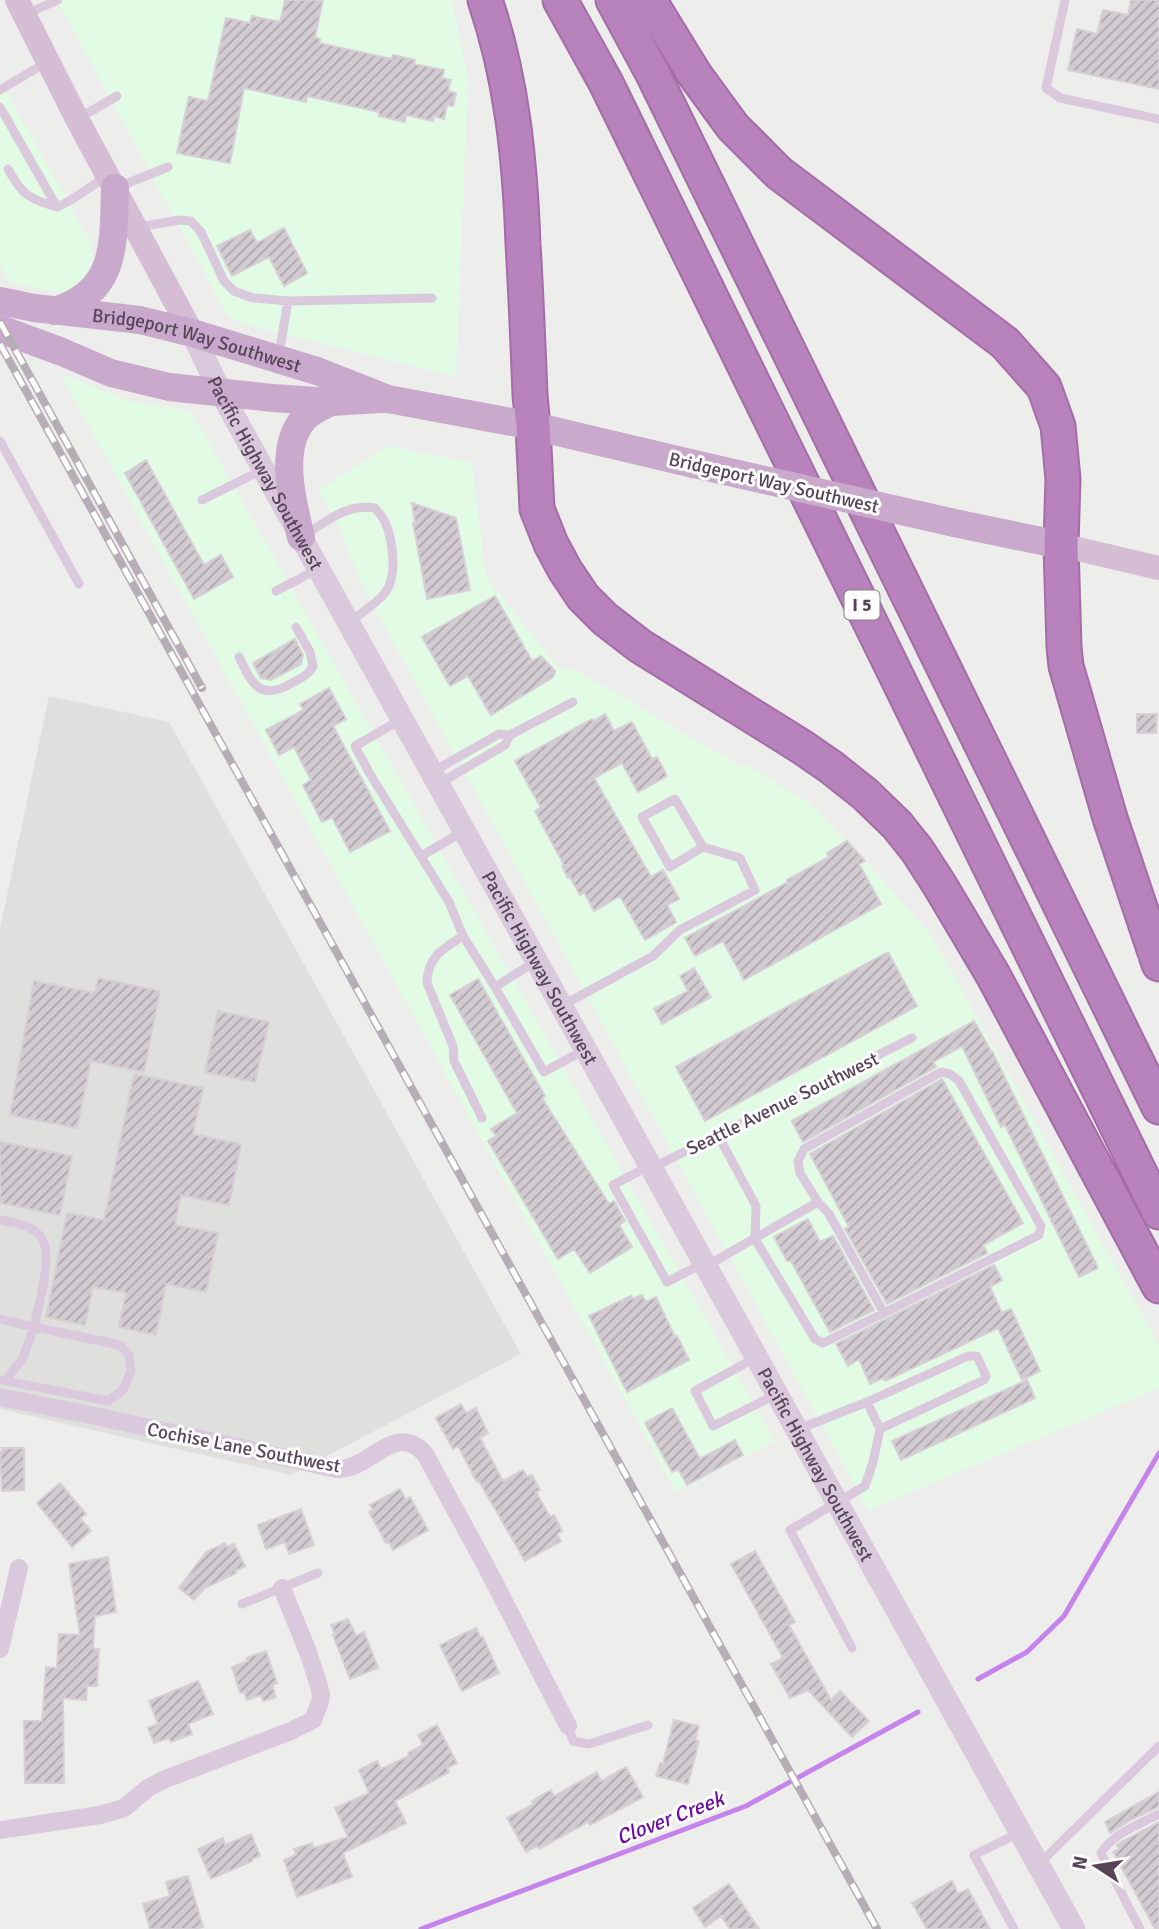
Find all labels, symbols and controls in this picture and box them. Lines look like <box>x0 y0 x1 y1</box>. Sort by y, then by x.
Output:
street label: Bridgeport Way Southwest <box>91 304 304 379</box>
street label: Pacific Highway Southwest <box>202 372 328 575</box>
street label: Bridgeport Way Southwest <box>666 447 881 519</box>
road number: I 5 <box>844 590 880 620</box>
street label: Pacific Highway Southwest <box>476 867 603 1070</box>
street label: Seattle Avenue Southwest <box>682 1047 883 1161</box>
street label: Pacific Highway Southwest <box>752 1364 879 1566</box>
street label: Cochise Lane Southwest <box>145 1417 343 1479</box>
water label: Clover Creek <box>613 1785 730 1850</box>
north arrow <box>1061 1831 1131 1901</box>
text: N <box>1067 1854 1093 1872</box>

